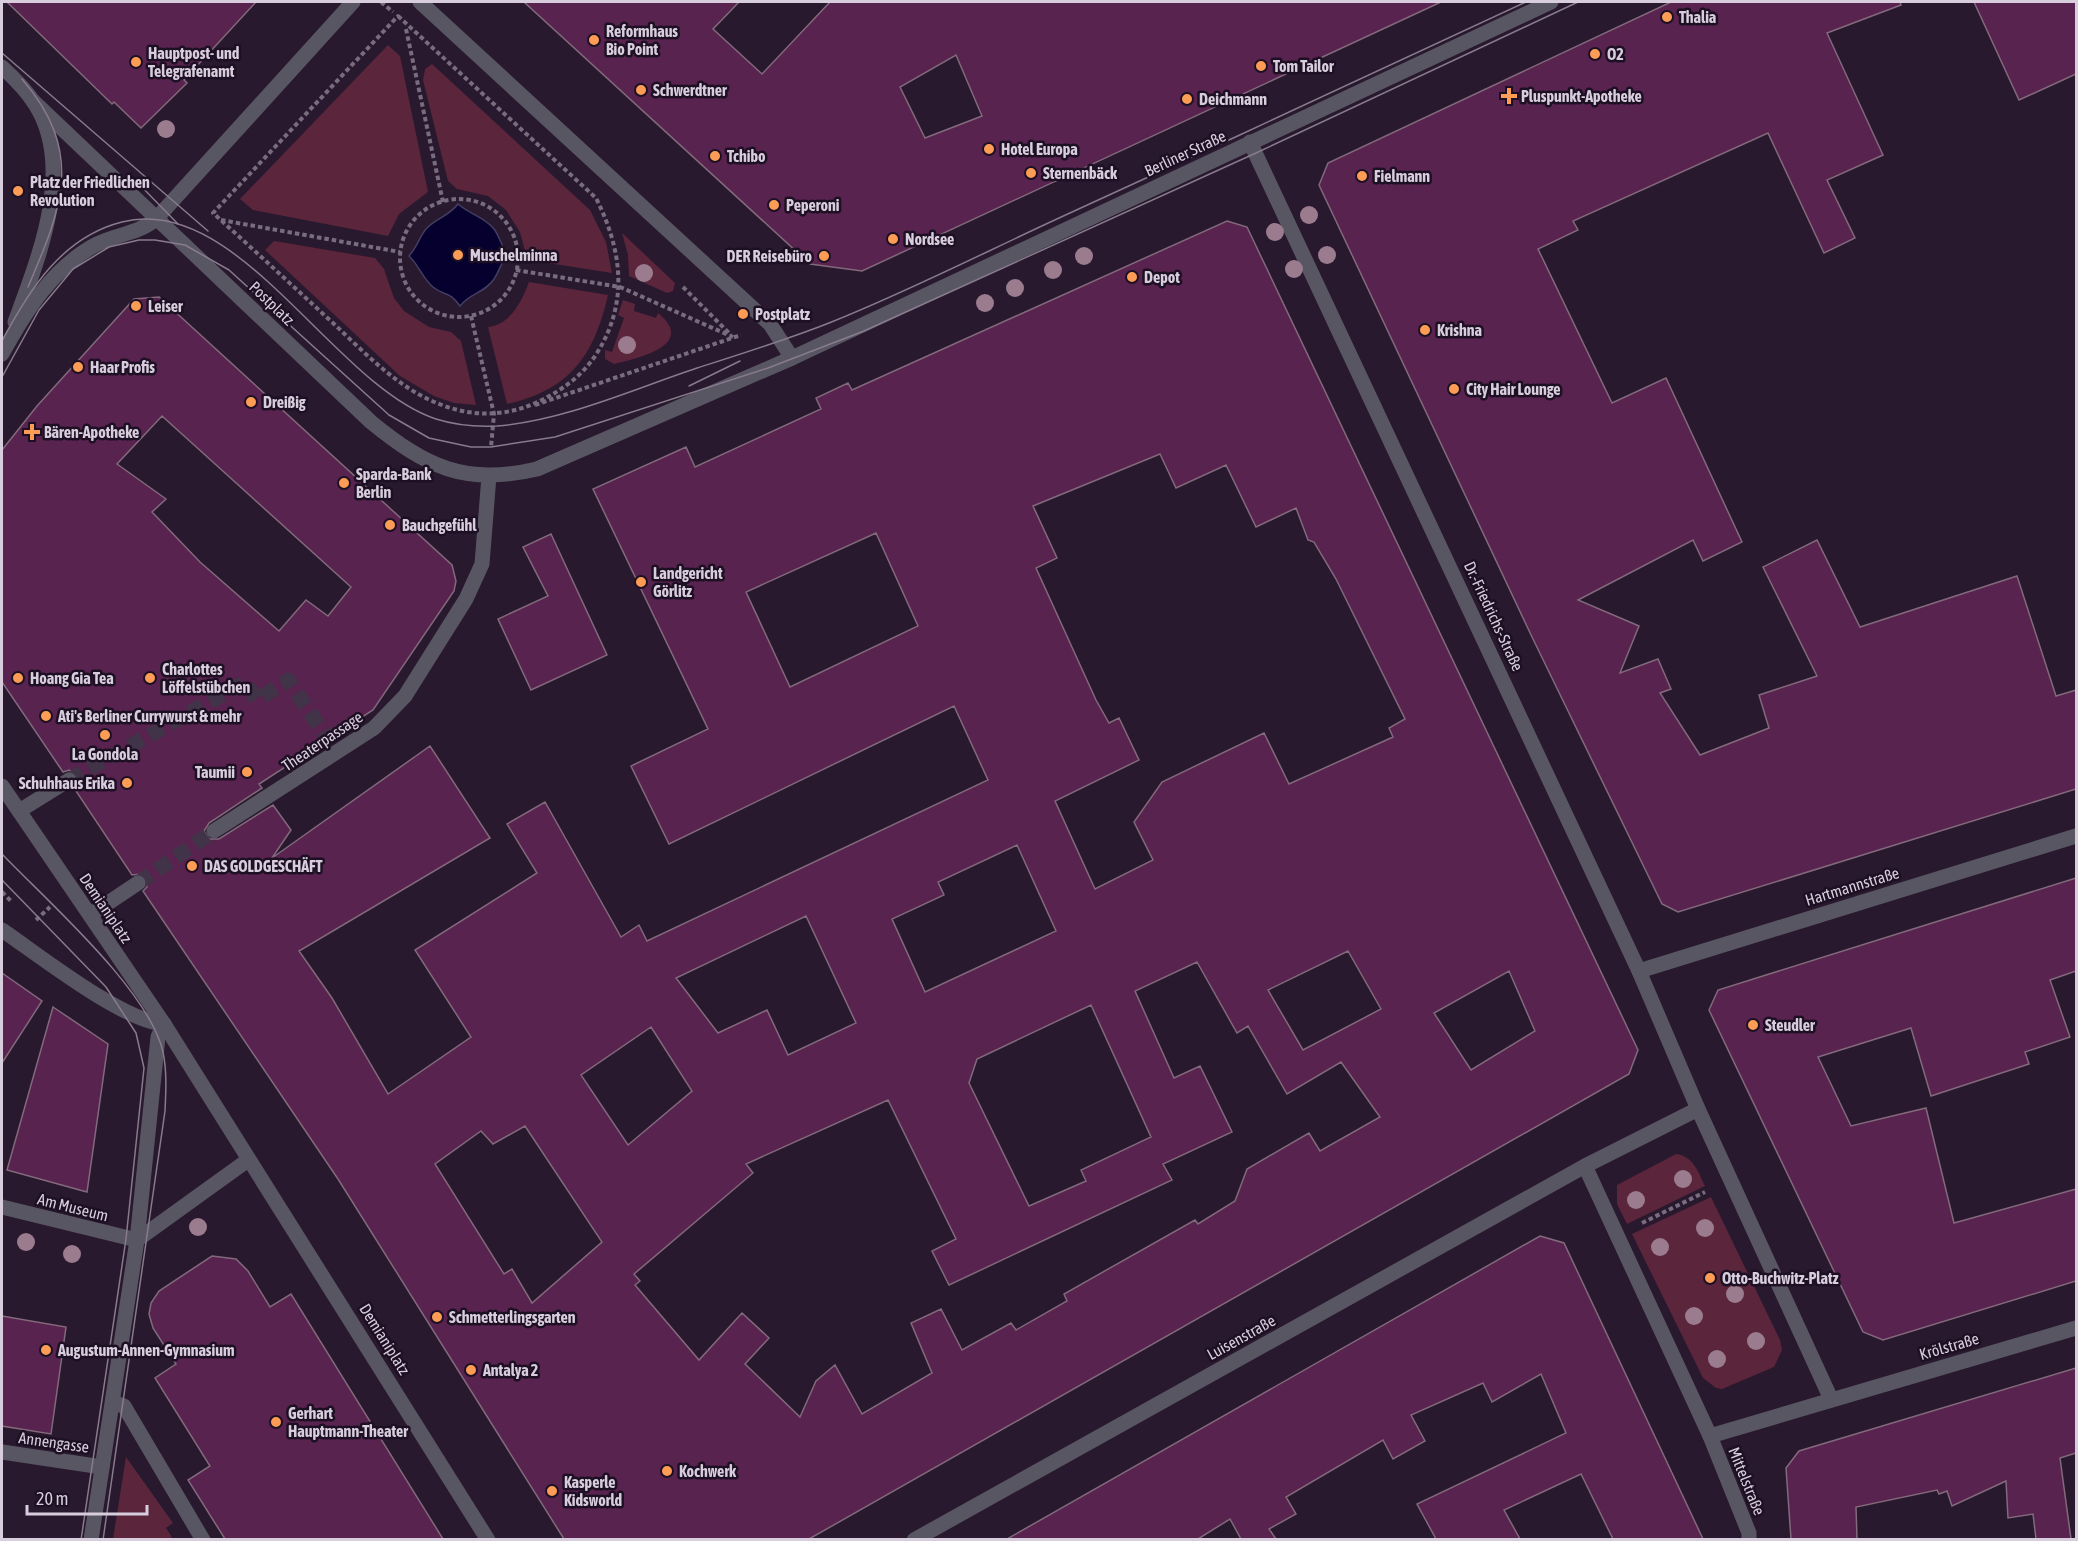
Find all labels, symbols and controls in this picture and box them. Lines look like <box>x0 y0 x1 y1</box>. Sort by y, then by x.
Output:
place label: Thalia <box>1679 8 1716 26</box>
marker: Thalia <box>1660 10 1674 24</box>
place label: Reformhaus Bio Point <box>606 22 678 58</box>
marker: Reformhaus Bio Point <box>587 33 601 47</box>
place label: Hauptpost- und Telegrafenamt <box>148 44 240 80</box>
place label: O2 <box>1607 45 1624 63</box>
marker: O2 <box>1588 47 1602 61</box>
marker: Hauptpost- und Telegrafenamt <box>129 55 143 69</box>
place label: Tom Tailor <box>1273 57 1334 75</box>
marker: Tom Tailor <box>1254 59 1268 73</box>
place label: Schwerdtner <box>653 81 727 99</box>
marker: Schwerdtner <box>634 83 648 97</box>
place label: Pluspunkt-Apotheke <box>1521 87 1642 105</box>
marker: Pluspunkt-Apotheke <box>1502 89 1516 103</box>
place label: Deichmann <box>1199 90 1267 108</box>
marker: Deichmann <box>1180 92 1194 106</box>
street label: Berliner Straße <box>1142 126 1228 180</box>
place label: Hotel Europa <box>1001 140 1078 158</box>
marker: Hotel Europa <box>982 142 996 156</box>
place label: Tchibo <box>727 147 766 165</box>
marker: Tchibo <box>708 149 722 163</box>
place label: Sternenbäck <box>1043 164 1118 182</box>
marker: Sternenbäck <box>1024 166 1038 180</box>
place label: Fielmann <box>1374 167 1430 185</box>
marker: Fielmann <box>1355 169 1369 183</box>
place label: Platz der Friedlichen Revolution <box>30 173 150 209</box>
marker: Platz der Friedlichen Revolution <box>11 184 25 198</box>
place label: Peperoni <box>786 196 840 214</box>
marker: Peperoni <box>767 198 781 212</box>
place label: Nordsee <box>905 230 954 248</box>
marker: Nordsee <box>886 232 900 246</box>
place label: Muschelminna <box>470 246 557 264</box>
place label: DER Reisebüro <box>727 247 812 265</box>
marker: Muschelminna <box>451 248 465 262</box>
marker: DER Reisebüro <box>817 249 831 263</box>
place label: Depot <box>1144 268 1180 286</box>
marker: Depot <box>1125 270 1139 284</box>
street label: Postplatz <box>245 277 298 329</box>
place label: Leiser <box>148 297 183 315</box>
marker: Leiser <box>129 299 143 313</box>
place label: Postplatz <box>755 305 810 323</box>
marker: Postplatz <box>736 307 750 321</box>
place label: Krishna <box>1437 321 1482 339</box>
marker: Krishna <box>1418 323 1432 337</box>
place label: Haar Profis <box>90 358 155 376</box>
marker: Haar Profis <box>71 360 85 374</box>
place label: City Hair Lounge <box>1466 380 1561 398</box>
marker: City Hair Lounge <box>1447 382 1461 396</box>
place label: Dreißig <box>263 393 306 411</box>
marker: Dreißig <box>244 395 258 409</box>
place label: Bären-Apotheke <box>44 423 139 441</box>
marker: Bären-Apotheke <box>25 425 39 439</box>
place label: Sparda-Bank Berlin <box>356 465 432 501</box>
marker: Sparda-Bank Berlin <box>337 476 351 490</box>
place label: Bauchgefühl <box>402 516 477 534</box>
marker: Bauchgefühl <box>383 518 397 532</box>
street label: Dr.-Friedrichs-Straße <box>1461 558 1527 674</box>
place label: Landgericht Görlitz <box>653 564 723 600</box>
marker: Landgericht Görlitz <box>634 575 648 589</box>
place label: Charlottes Löffelstübchen <box>162 660 250 696</box>
place label: Hoang Gia Tea <box>30 669 114 687</box>
marker: Hoang Gia Tea <box>11 671 25 685</box>
marker: Charlottes Löffelstübchen <box>143 671 157 685</box>
place label: Ati's Berliner Currywurst & mehr <box>57 707 241 725</box>
street label: Theaterpassage <box>278 707 366 775</box>
marker: Ati's Berliner Currywurst & mehr <box>39 709 53 723</box>
marker: La Gondola <box>98 728 112 742</box>
place label: La Gondola <box>72 745 138 763</box>
place label: Taumii <box>195 763 235 781</box>
marker: Taumii <box>240 765 254 779</box>
place label: Schuhhaus Erika <box>19 774 115 792</box>
marker: Schuhhaus Erika <box>120 776 134 790</box>
place label: DAS GOLDGESCHÄFT <box>204 857 323 875</box>
marker: DAS GOLDGESCHÄFT <box>185 859 199 873</box>
street label: Hartmannstraße <box>1803 863 1901 909</box>
street label: Demianiplatz <box>75 870 136 947</box>
place label: Steudler <box>1765 1016 1815 1034</box>
marker: Steudler <box>1746 1018 1760 1032</box>
street label: Am Museum <box>36 1190 110 1224</box>
place label: Otto-Buchwitz-Platz <box>1722 1269 1839 1287</box>
marker: Otto-Buchwitz-Platz <box>1703 1271 1717 1285</box>
street label: Demianiplatz <box>355 1300 414 1378</box>
place label: Schmetterlingsgarten <box>449 1308 576 1326</box>
marker: Schmetterlingsgarten <box>430 1310 444 1324</box>
street label: Luisenstraße <box>1204 1311 1278 1363</box>
street label: Krölstraße <box>1917 1329 1981 1363</box>
place label: Augustum-Annen-Gymnasium <box>57 1341 234 1359</box>
marker: Augustum-Annen-Gymnasium <box>39 1343 53 1357</box>
place label: Antalya 2 <box>482 1361 538 1379</box>
marker: Antalya 2 <box>464 1363 478 1377</box>
place label: Gerhart Hauptmann-Theater <box>288 1404 408 1440</box>
marker: Gerhart Hauptmann-Theater <box>269 1415 283 1429</box>
street label: Annengasse <box>17 1428 90 1457</box>
street label: Mittelstraße <box>1725 1444 1769 1518</box>
place label: Kochwerk <box>679 1462 737 1480</box>
marker: Kochwerk <box>660 1464 674 1478</box>
place label: Kasperle Kidsworld <box>564 1473 622 1509</box>
scale bar <box>27 1478 147 1516</box>
marker: Kasperle Kidsworld <box>545 1484 559 1498</box>
text: 20 m <box>36 1488 68 1509</box>

